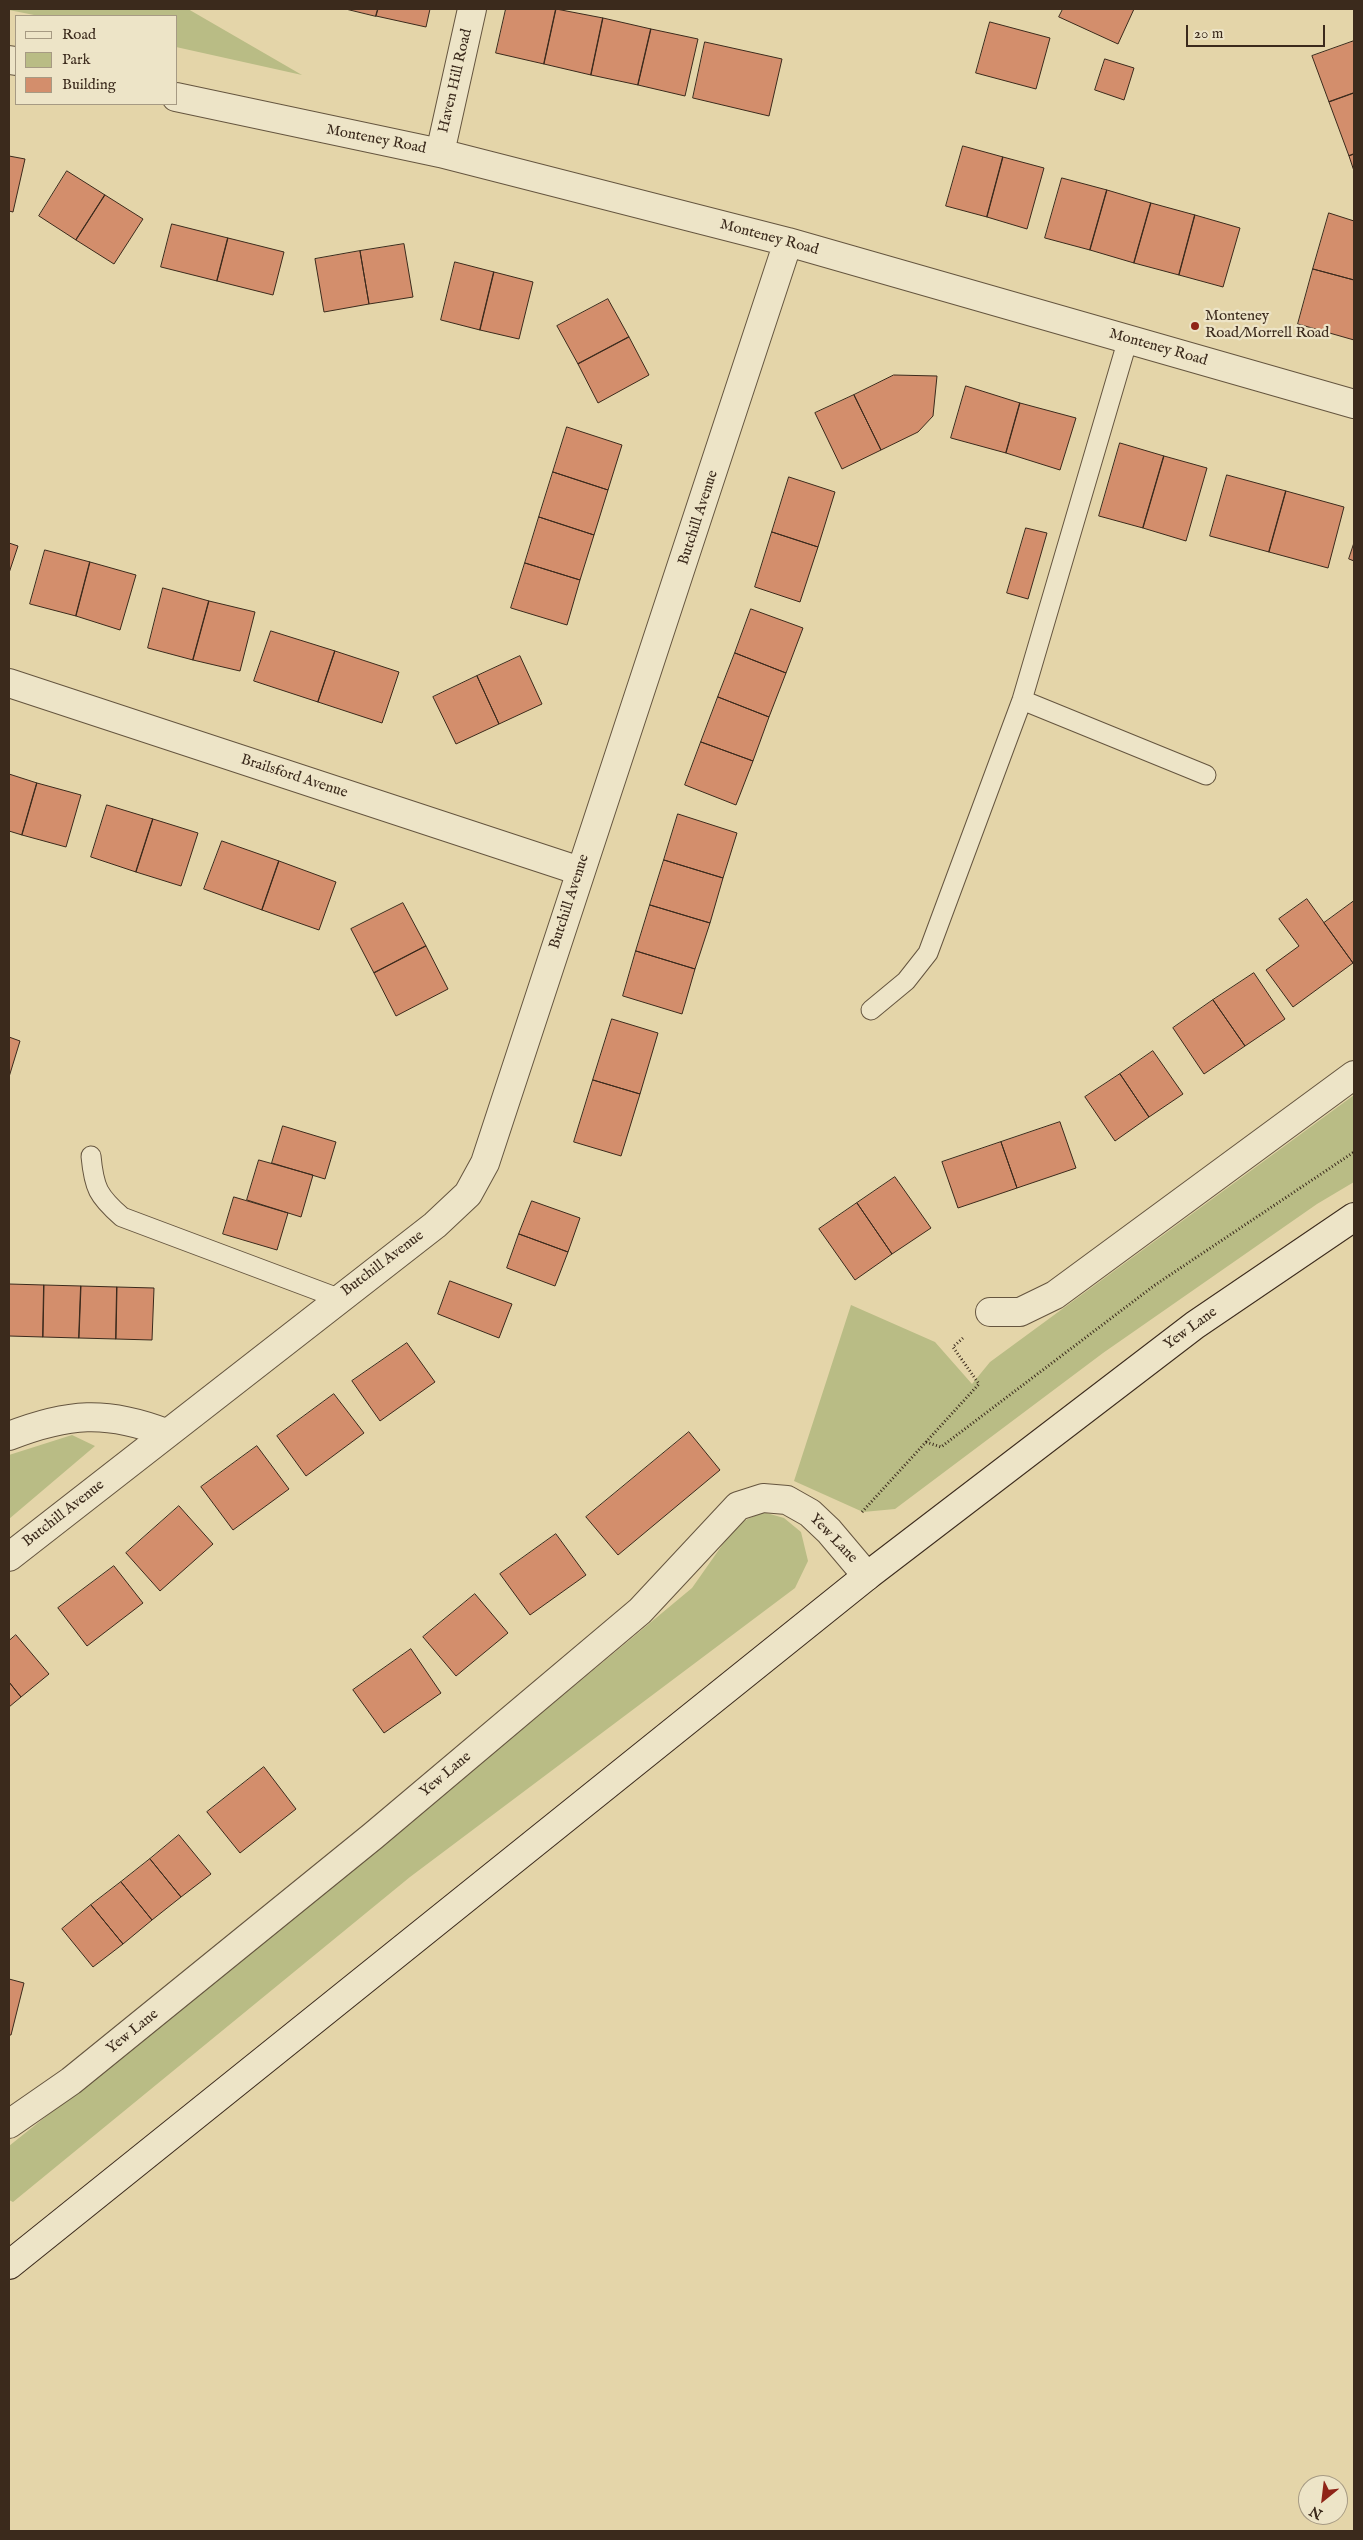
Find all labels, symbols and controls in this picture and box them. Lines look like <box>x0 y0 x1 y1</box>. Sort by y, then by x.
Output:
legend <box>15 15 178 105</box>
scale bar <box>1188 15 1327 47</box>
text: 20 m <box>1194 24 1223 43</box>
text: Road <box>62 25 96 44</box>
street label: Haven Hill Road <box>435 27 477 135</box>
text: Park <box>62 50 91 69</box>
text: Building <box>62 75 116 94</box>
street label: Monteney Road <box>325 121 427 159</box>
street label: Monteney Road <box>718 216 820 260</box>
place label: Monteney Road/Morrell Road <box>1205 308 1329 343</box>
marker: Monteney Road/Morrell Road <box>1189 320 1201 332</box>
street label: Monteney Road <box>1107 325 1209 371</box>
street label: Butchill Avenue <box>675 468 723 568</box>
street label: Brailsford Avenue <box>238 751 350 803</box>
street label: Butchill Avenue <box>546 852 594 952</box>
street label: Butchill Avenue <box>338 1227 428 1301</box>
street label: Yew Lane <box>1161 1304 1221 1354</box>
street label: Butchill Avenue <box>20 1477 108 1551</box>
street label: Yew Lane <box>805 1511 861 1567</box>
street label: Yew Lane <box>417 1748 475 1802</box>
street label: Yew Lane <box>103 2006 163 2058</box>
north arrow <box>1298 2475 1348 2525</box>
text: N <box>1307 2501 1326 2523</box>

